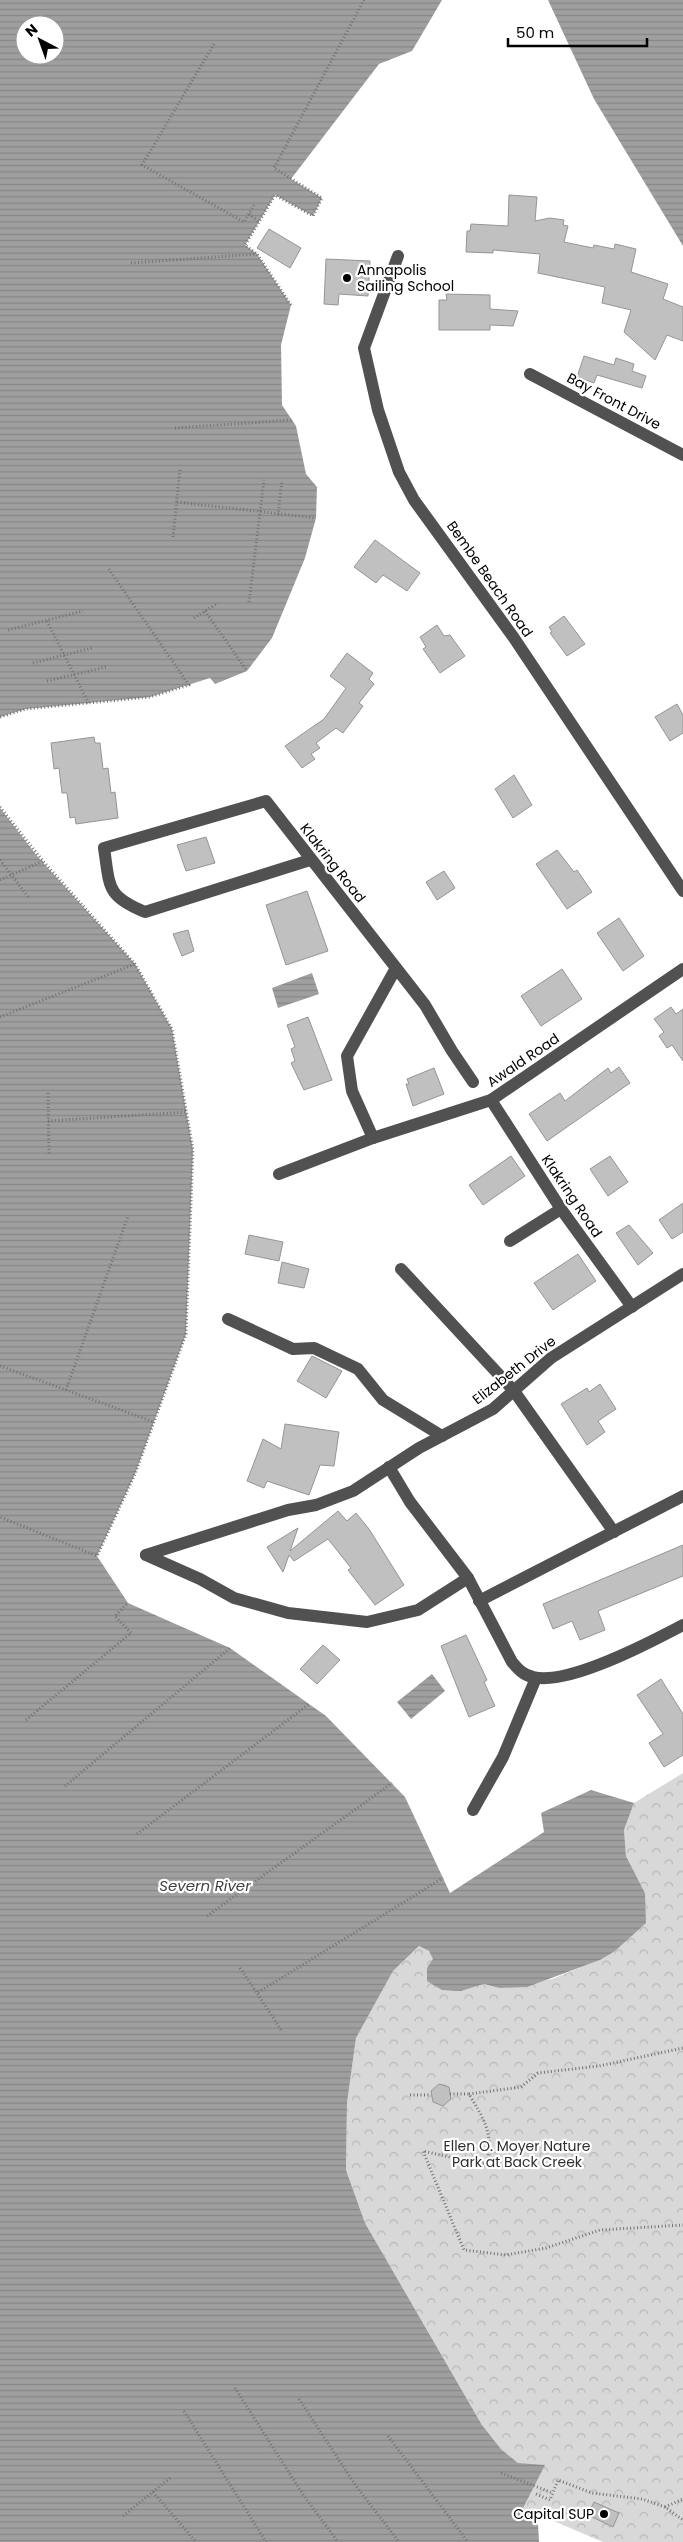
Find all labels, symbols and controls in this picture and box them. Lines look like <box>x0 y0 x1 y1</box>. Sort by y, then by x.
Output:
north arrow <box>15 15 65 65</box>
scale bar <box>508 15 647 47</box>
text: N <box>21 19 42 41</box>
text: 50 m <box>516 22 554 43</box>
place label: Annapolis Sailing School <box>357 260 454 296</box>
marker: Annapolis Sailing School <box>341 272 353 284</box>
street label: Bay Front Drive <box>563 368 665 434</box>
street label: Bembe Beach Road <box>442 517 538 641</box>
street label: Klakring Road <box>296 819 370 907</box>
street label: Awald Road <box>483 1028 563 1092</box>
street label: Klakring Road <box>537 1151 607 1241</box>
street label: Elizabeth Drive <box>468 1331 560 1409</box>
water label: Severn River <box>159 1875 251 1896</box>
park label: Ellen O. Moyer Nature Park at Back Creek <box>444 2136 591 2172</box>
place label: Capital SUP <box>513 2504 594 2524</box>
marker: Capital SUP <box>598 2508 610 2520</box>

